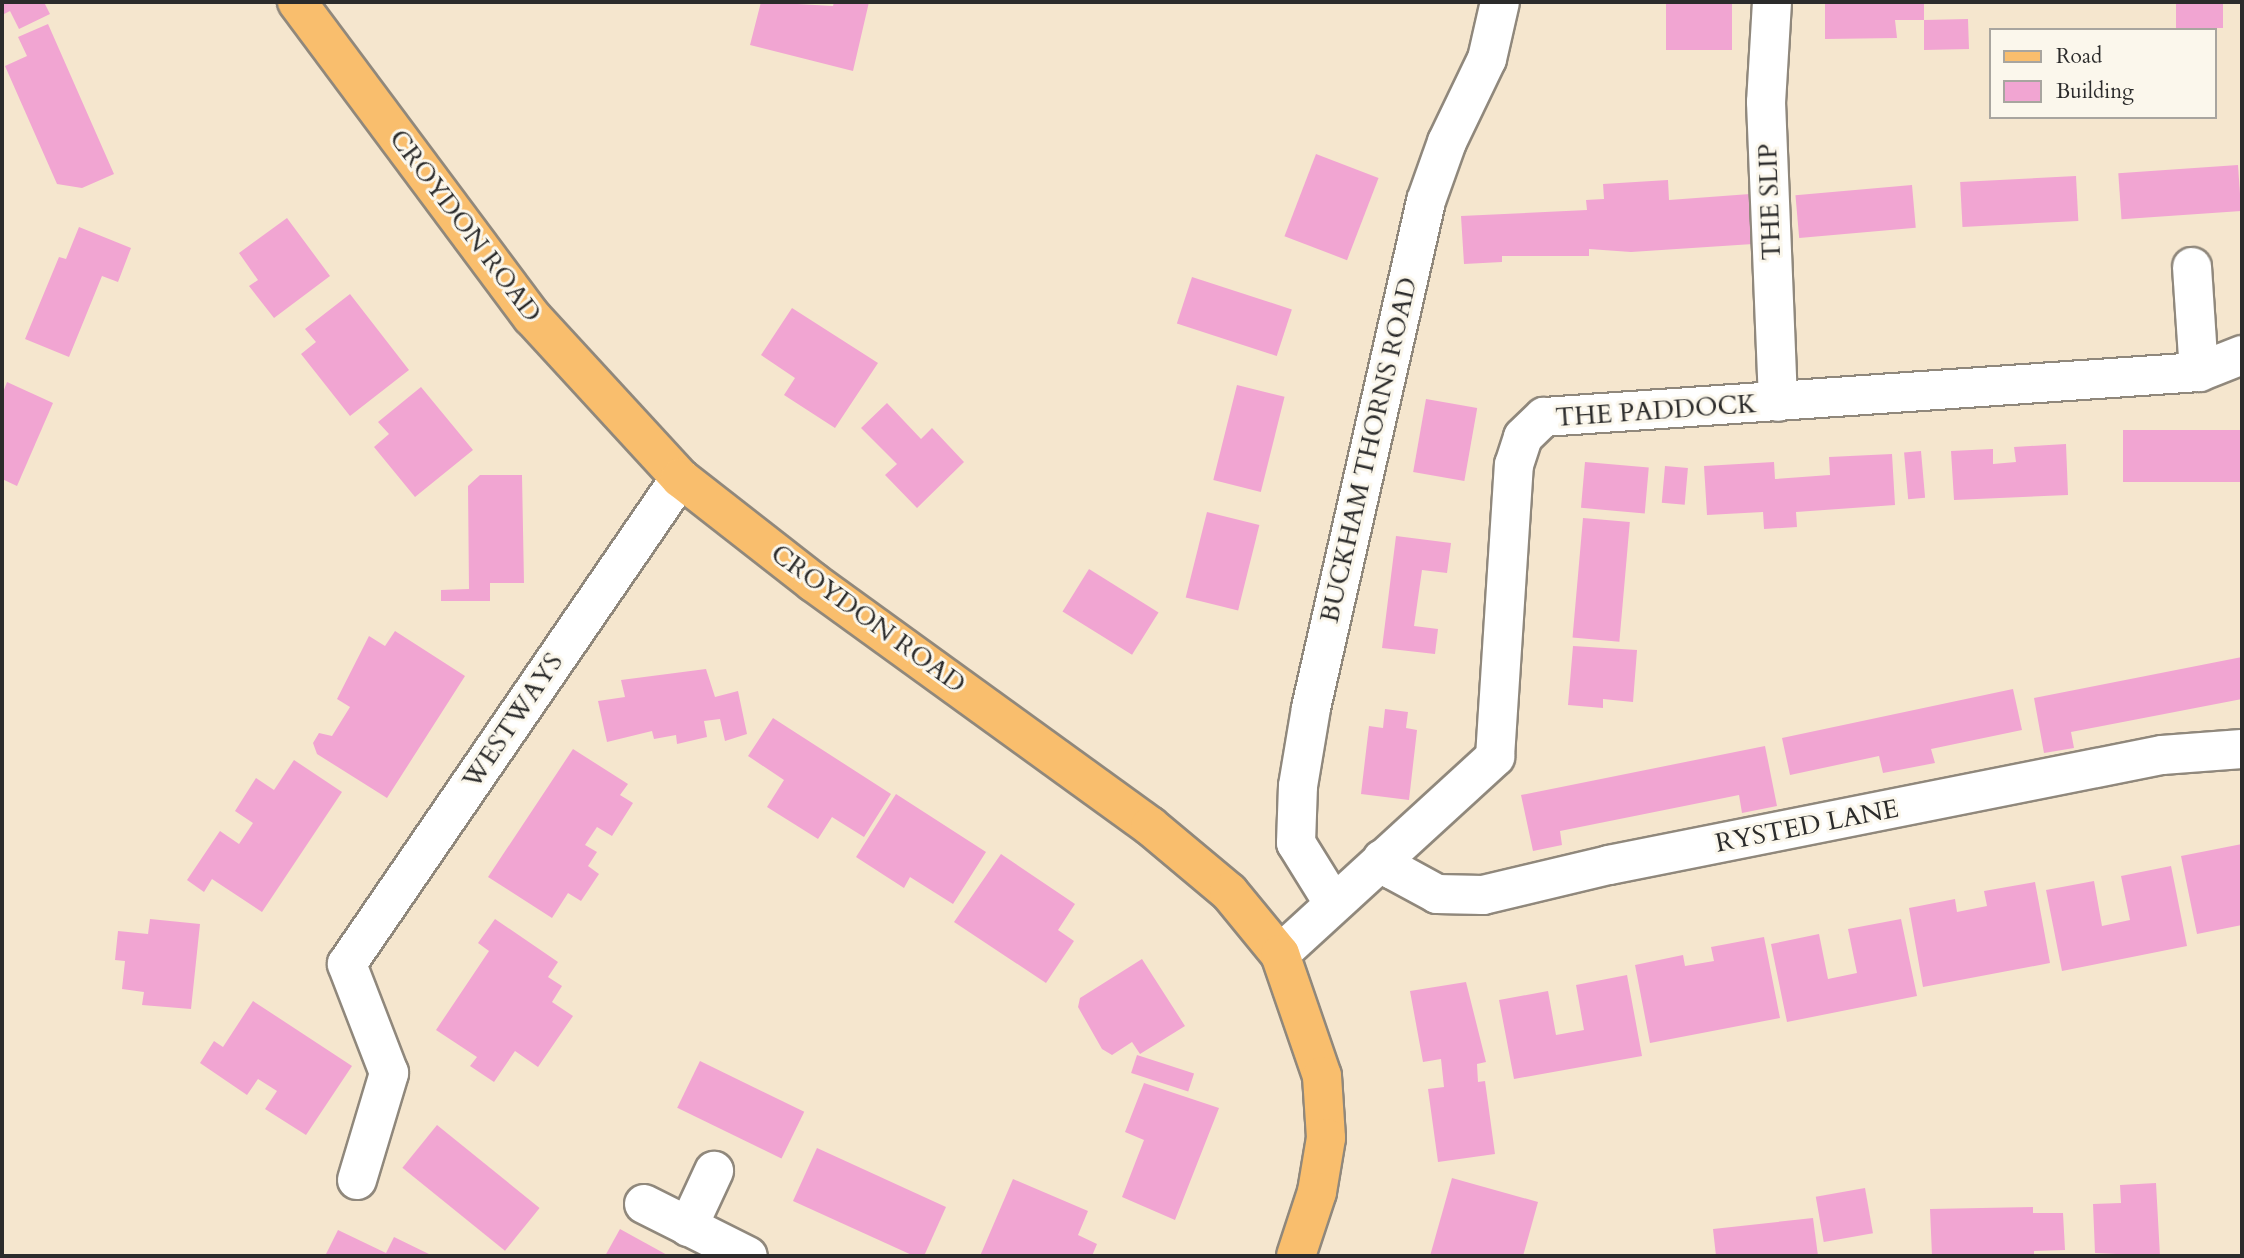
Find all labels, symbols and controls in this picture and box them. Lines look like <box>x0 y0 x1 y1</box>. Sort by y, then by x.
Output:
legend <box>1988 28 2216 119</box>
text: Road <box>2056 42 2102 71</box>
text: Building <box>2056 77 2134 106</box>
street label: CROYDON ROAD <box>383 124 547 328</box>
street label: THE SLIP <box>1752 143 1788 261</box>
street label: BUCKHAM THORNS ROAD <box>1314 274 1424 626</box>
street label: THE PADDOCK <box>1554 388 1758 434</box>
street label: CROYDON ROAD <box>765 538 971 700</box>
street label: WESTWAYS <box>456 647 570 795</box>
street label: RYSTED LANE <box>1713 793 1901 859</box>

